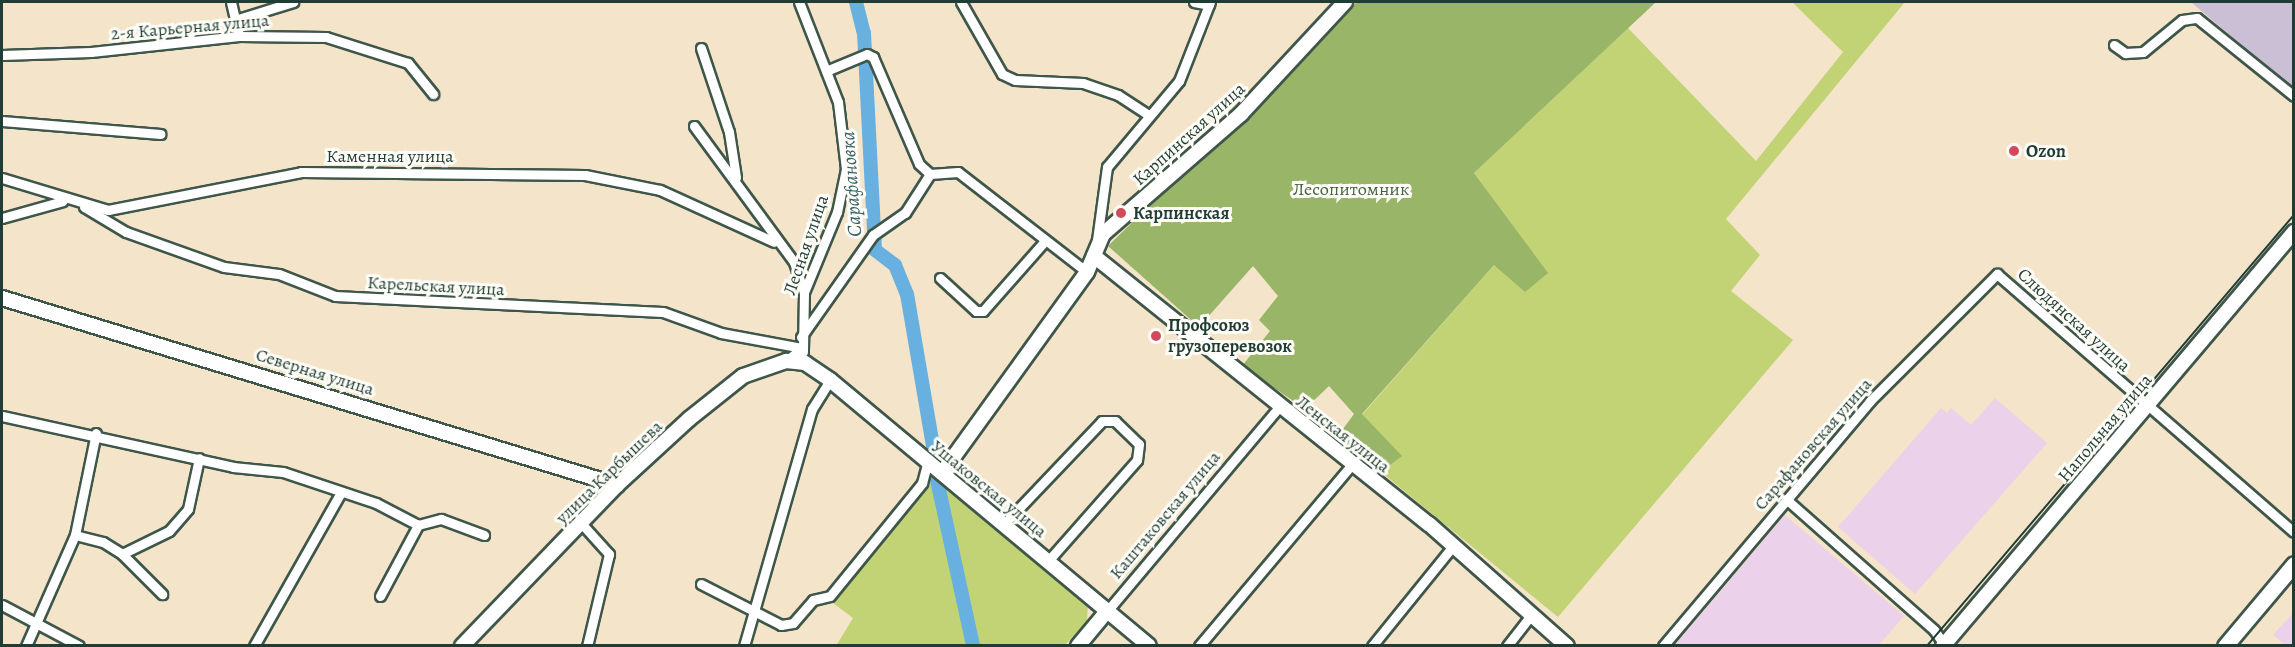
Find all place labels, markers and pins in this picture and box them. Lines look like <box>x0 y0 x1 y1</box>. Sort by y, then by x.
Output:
place label: Ozon <box>2026 140 2066 162</box>
marker: Ozon <box>2007 144 2021 158</box>
place label: Карпинская <box>1133 202 1229 224</box>
marker: Карпинская <box>1114 206 1128 220</box>
place label: Профсоюз грузоперевозок <box>1168 315 1292 358</box>
marker: Профсоюз грузоперевозок <box>1149 329 1163 343</box>

